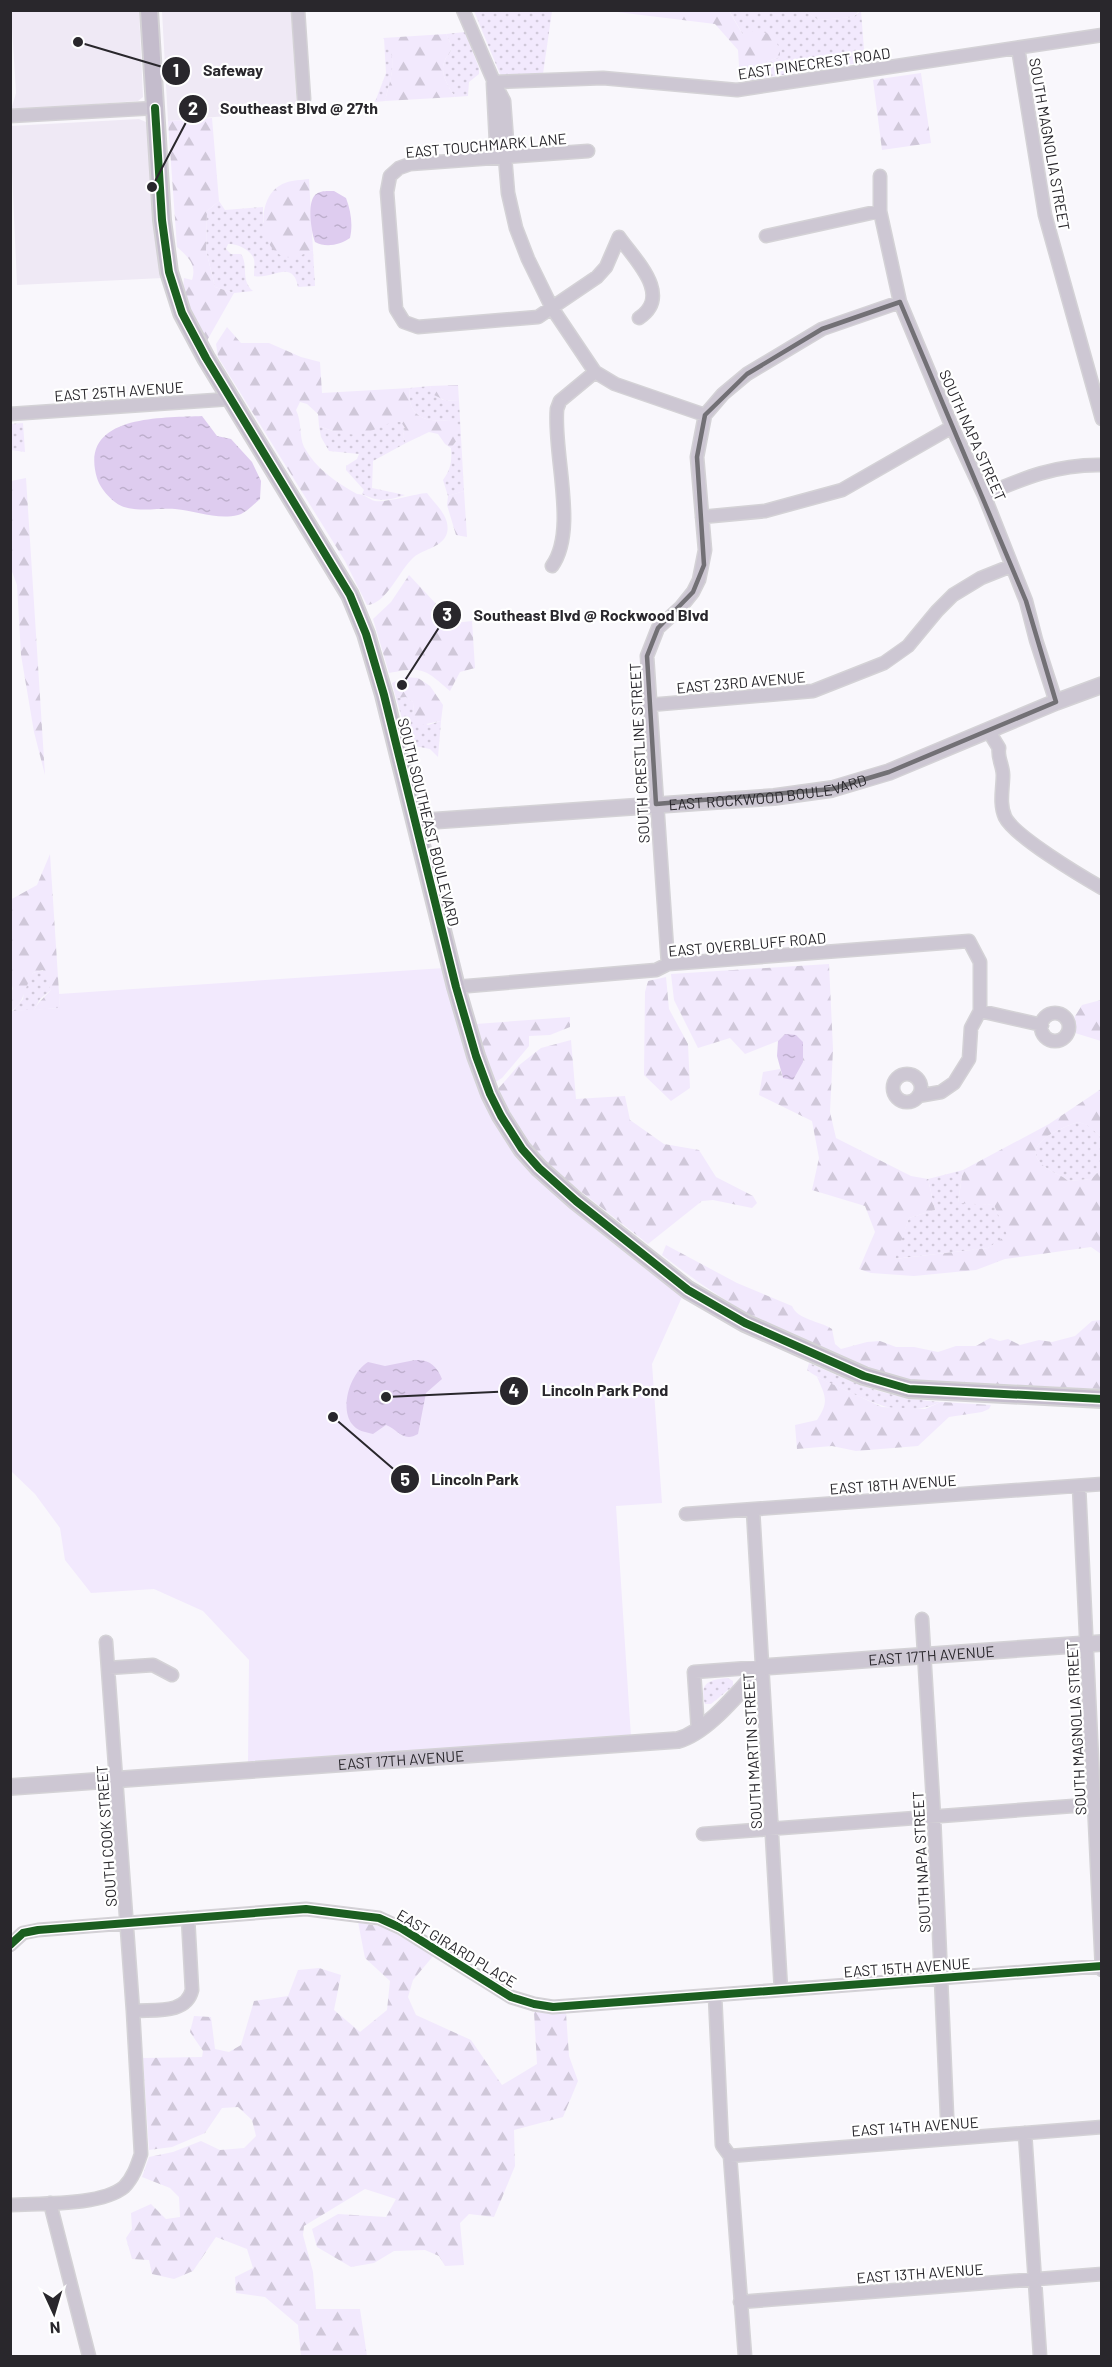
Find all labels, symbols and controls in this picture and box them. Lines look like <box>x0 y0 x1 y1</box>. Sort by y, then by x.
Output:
street label: EAST PINECREST ROAD <box>737 43 891 83</box>
callout: Safeway <box>161 54 275 88</box>
street label: SOUTH MAGNOLIA STREET <box>1026 56 1074 232</box>
text: 1 <box>173 59 179 81</box>
text: Safeway <box>203 60 263 79</box>
callout: Southeast Blvd @ 27th <box>178 92 390 126</box>
text: 2 <box>188 97 198 119</box>
text: Southeast Blvd @ 27th <box>220 98 378 117</box>
street label: EAST TOUCHMARK LANE <box>405 129 567 161</box>
street label: SOUTH NAPA STREET <box>936 367 1010 503</box>
street label: EAST 25TH AVENUE <box>54 377 184 405</box>
callout: Southeast Blvd @ Rockwood Blvd <box>432 598 721 632</box>
text: 3 <box>442 603 452 625</box>
text: Southeast Blvd @ Rockwood Blvd <box>473 605 709 624</box>
street label: SOUTH CRESTLINE STREET <box>625 662 653 844</box>
street label: EAST 23RD AVENUE <box>676 667 806 697</box>
street label: SOUTH SOUTHEAST BOULEVARD <box>394 716 464 928</box>
street label: EAST ROCKWOOD BOULEVARD <box>668 770 868 813</box>
street label: EAST OVERBLUFF ROAD <box>667 928 827 960</box>
callout: Lincoln Park Pond <box>499 1374 680 1408</box>
text: 4 <box>509 1379 520 1401</box>
text: Lincoln Park Pond <box>542 1380 668 1399</box>
callout: Lincoln Park <box>390 1462 531 1496</box>
text: 5 <box>400 1468 410 1490</box>
text: Lincoln Park <box>431 1469 519 1488</box>
street label: EAST 18TH AVENUE <box>829 1471 957 1497</box>
street label: SOUTH MAGNOLIA STREET <box>1062 1640 1090 1816</box>
street label: EAST 17TH AVENUE <box>868 1642 995 1668</box>
street label: SOUTH MARTIN STREET <box>739 1672 765 1830</box>
street label: EAST 17TH AVENUE <box>337 1746 465 1773</box>
street label: SOUTH COOK STREET <box>92 1765 120 1907</box>
street label: SOUTH NAPA STREET <box>908 1791 934 1933</box>
street label: EAST GIRARD PLACE <box>394 1905 520 1991</box>
street label: EAST 15TH AVENUE <box>843 1954 971 1980</box>
street label: EAST 14TH AVENUE <box>851 2113 979 2139</box>
street label: EAST 13TH AVENUE <box>856 2260 984 2286</box>
north arrow <box>24 2283 84 2343</box>
text: N <box>49 2319 61 2338</box>

